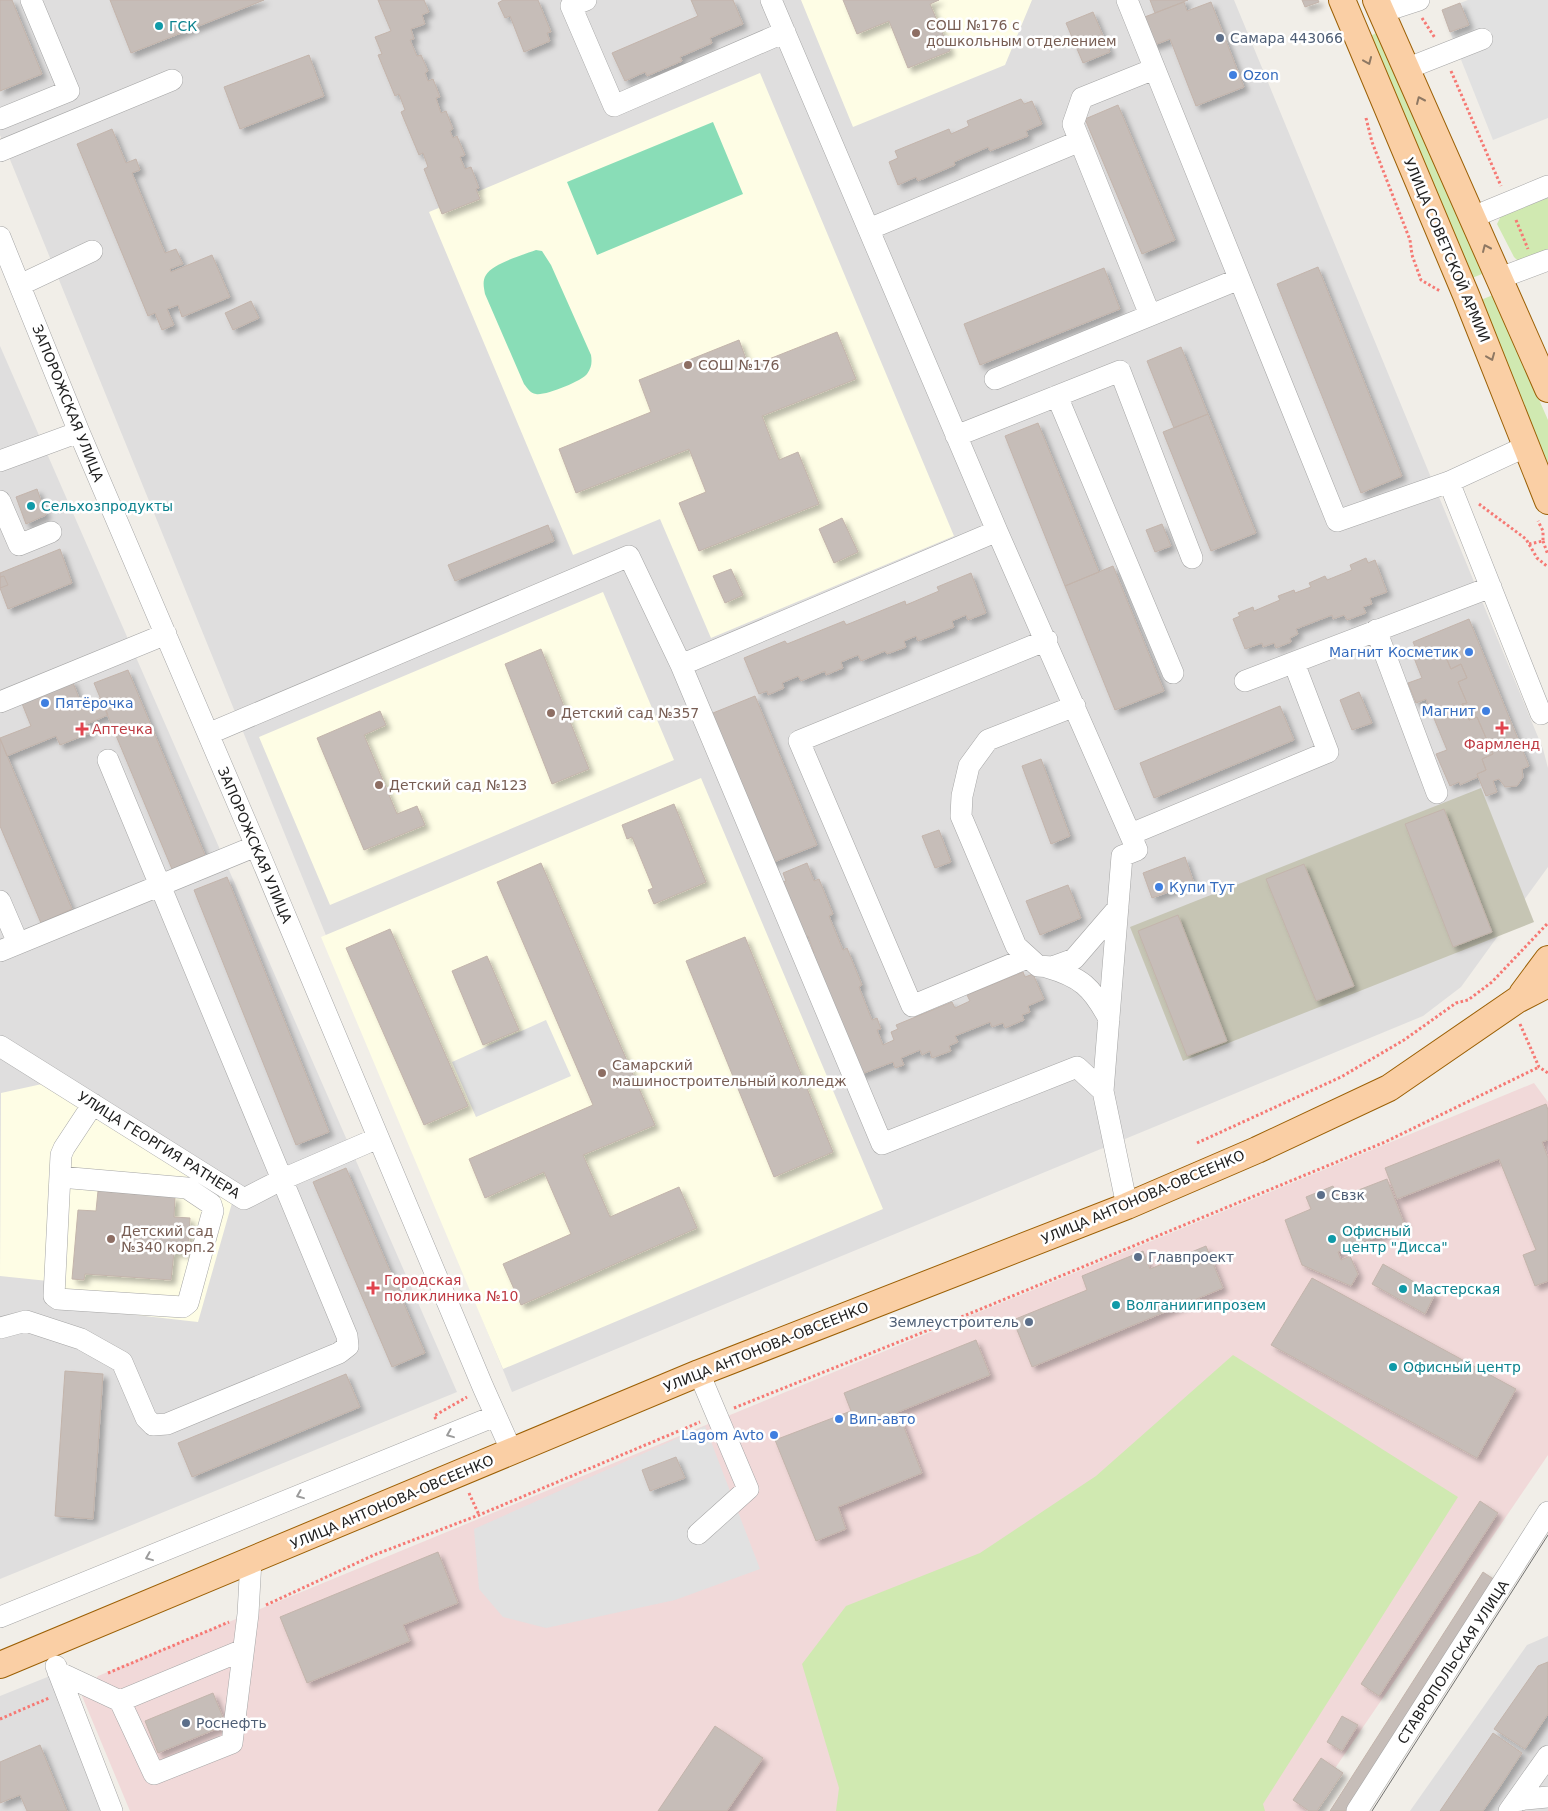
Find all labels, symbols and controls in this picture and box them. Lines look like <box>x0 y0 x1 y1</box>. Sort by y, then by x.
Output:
place label: СОШ №176 с дошкольным отделением <box>926 17 1117 49</box>
place label: ГСК <box>169 18 197 34</box>
marker: ГСК <box>153 20 165 32</box>
marker: СОШ №176 с дошкольным отделением <box>910 27 922 39</box>
place label: Самара 443066 <box>1230 30 1343 46</box>
marker: Самара 443066 <box>1214 32 1226 44</box>
one-way arrow <box>1361 56 1372 65</box>
place label: Ozon <box>1243 67 1279 83</box>
marker: Ozon <box>1227 69 1239 81</box>
one-way arrow <box>1415 96 1426 105</box>
street label: УЛИЦА СОВЕТСКОЙ АРМИИ <box>1401 155 1494 345</box>
one-way arrow <box>1482 244 1493 253</box>
street label: ЗАПОРОЖСКАЯ УЛИЦА <box>29 322 107 484</box>
one-way arrow <box>1485 352 1495 360</box>
place label: СОШ №176 <box>698 357 780 373</box>
marker: СОШ №176 <box>682 359 694 371</box>
place label: Сельхозпродукты <box>41 498 173 514</box>
marker: Сельхозпродукты <box>25 500 37 512</box>
place label: Магнит Косметик <box>1329 644 1459 660</box>
marker: Магнит Косметик <box>1463 646 1475 658</box>
place label: Пятёрочка <box>55 695 133 711</box>
marker: Пятёрочка <box>39 697 51 709</box>
place label: Магнит <box>1422 703 1476 719</box>
place label: Детский сад №357 <box>561 705 699 721</box>
marker: Магнит <box>1480 705 1492 717</box>
marker: Детский сад №357 <box>545 707 557 719</box>
place label: Аптечка <box>92 721 153 737</box>
marker: Фармленд <box>1496 722 1508 734</box>
marker: Аптечка <box>76 723 88 735</box>
place label: Фармленд <box>1464 736 1540 752</box>
street label: ЗАПОРОЖСКАЯ УЛИЦА <box>215 765 295 926</box>
place label: Детский сад №123 <box>389 777 527 793</box>
marker: Детский сад №123 <box>373 779 385 791</box>
place label: Купи Тут <box>1169 879 1235 895</box>
marker: Купи Тут <box>1153 881 1165 893</box>
place label: Самарский машиностроительный колледж <box>612 1057 847 1089</box>
marker: Самарский машиностроительный колледж <box>596 1067 608 1079</box>
street label: УЛИЦА ГЕОРГИЯ РАТНЕРА <box>75 1088 243 1202</box>
street label: УЛИЦА АНТОНОВА-ОВСЕЕНКО <box>1039 1147 1247 1247</box>
place label: Свзк <box>1331 1187 1365 1203</box>
marker: Свзк <box>1315 1189 1327 1201</box>
place label: Детский сад №340 корп.2 <box>121 1223 215 1255</box>
place label: Офисный центр "Дисса" <box>1342 1223 1448 1255</box>
marker: Детский сад №340 корп.2 <box>105 1233 117 1245</box>
marker: Офисный центр "Дисса" <box>1326 1233 1338 1245</box>
place label: Главпроект <box>1148 1249 1234 1265</box>
marker: Главпроект <box>1132 1251 1144 1263</box>
place label: Городская поликлиника №10 <box>384 1272 518 1304</box>
marker: Городская поликлиника №10 <box>366 1281 380 1295</box>
place label: Мастерская <box>1413 1281 1500 1297</box>
marker: Мастерская <box>1397 1283 1409 1295</box>
place label: Волганиигипрозем <box>1126 1297 1266 1313</box>
street label: УЛИЦА АНТОНОВА-ОВСЕЕНКО <box>661 1298 871 1396</box>
marker: Волганиигипрозем <box>1110 1299 1122 1311</box>
place label: Землеустроитель <box>889 1314 1019 1330</box>
marker: Землеустроитель <box>1023 1316 1035 1328</box>
place label: Офисный центр <box>1403 1359 1521 1375</box>
marker: Офисный центр <box>1387 1361 1399 1373</box>
place label: Вип-авто <box>849 1411 915 1427</box>
marker: Вип-авто <box>833 1413 845 1425</box>
place label: Lagom Avto <box>681 1427 764 1443</box>
one-way arrow <box>446 1428 455 1438</box>
marker: Lagom Avto <box>768 1429 780 1441</box>
street label: УЛИЦА АНТОНОВА-ОВСЕЕНКО <box>288 1452 496 1552</box>
one-way arrow <box>296 1490 304 1500</box>
one-way arrow <box>145 1550 154 1561</box>
street label: СТАВРОПОЛЬСКАЯ УЛИЦА <box>1394 1577 1512 1747</box>
place label: Роснефть <box>196 1715 267 1731</box>
marker: Роснефть <box>180 1717 192 1729</box>

